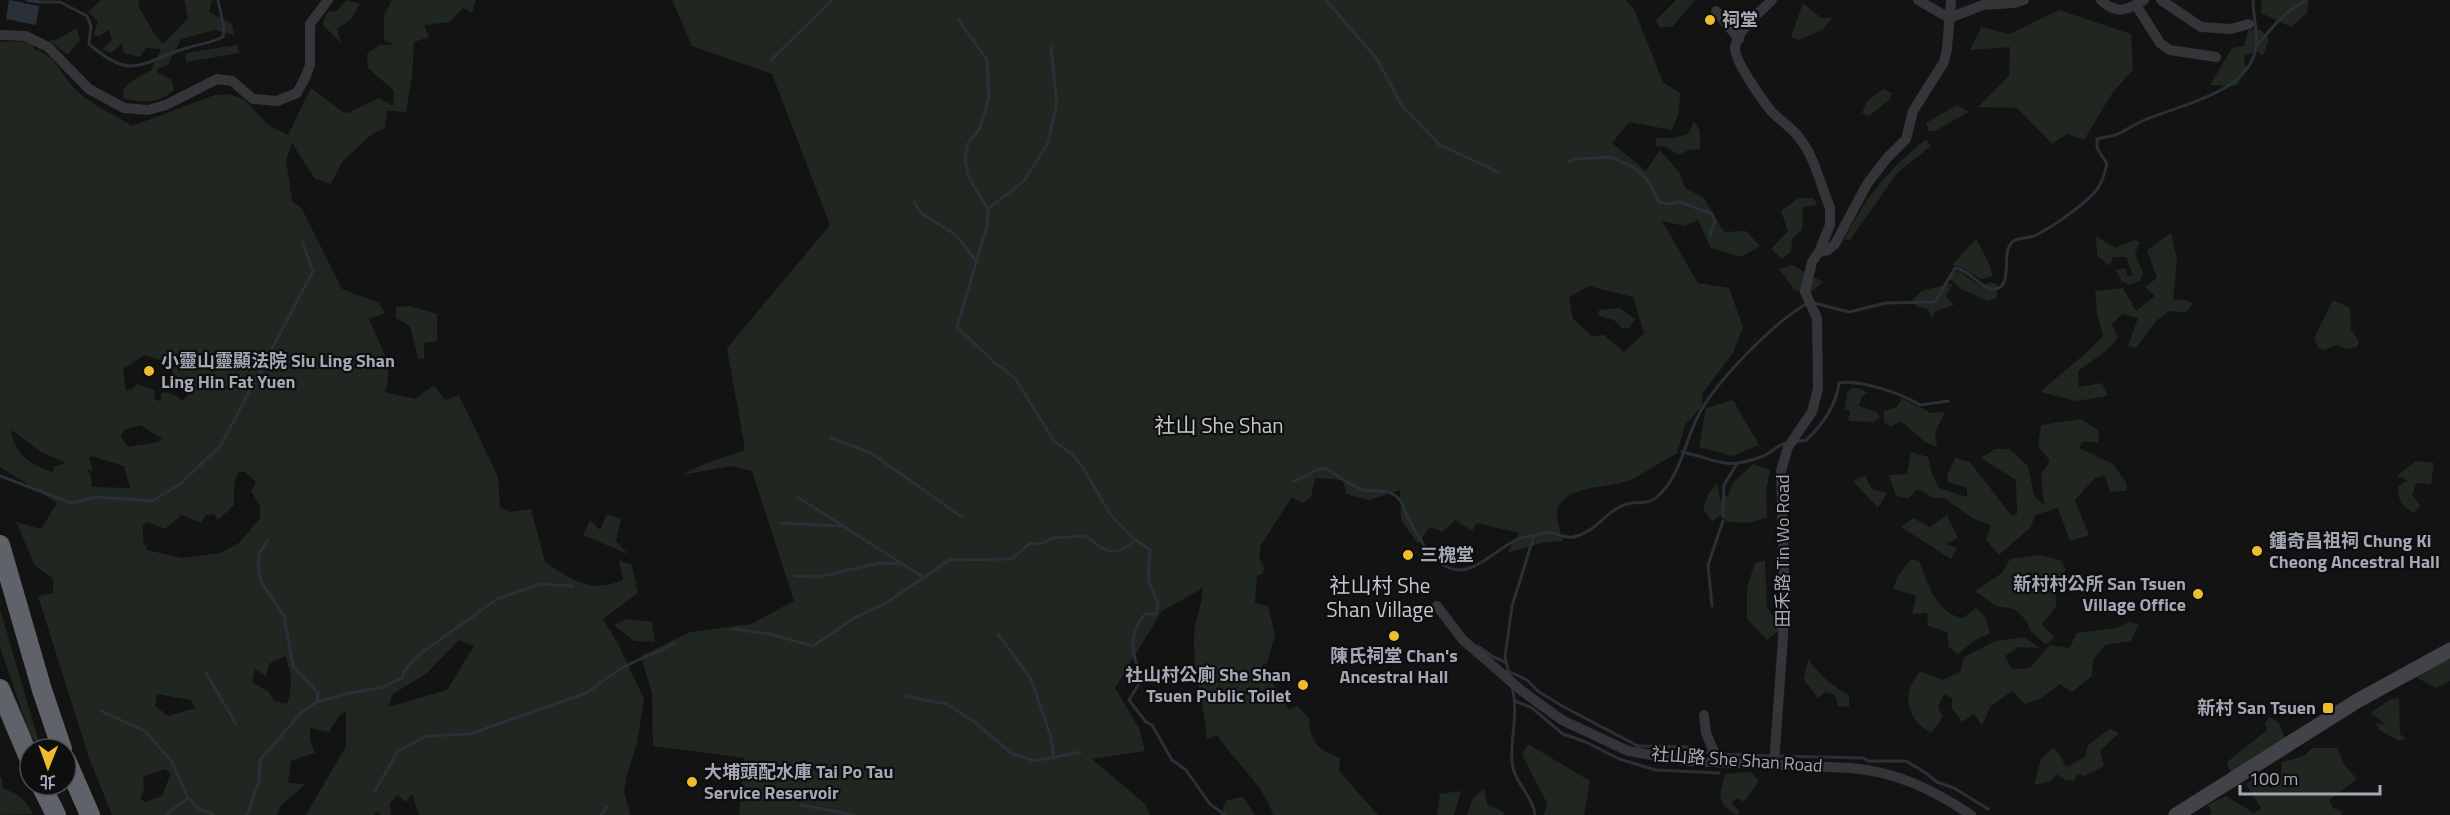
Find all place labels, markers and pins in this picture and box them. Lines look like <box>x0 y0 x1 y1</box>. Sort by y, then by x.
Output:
place label: 祠堂 <box>1722 6 1758 33</box>
marker: 祠堂 <box>1703 13 1717 27</box>
place label: 小靈山靈顯法院 Siu Ling Shan Ling Hin Fat Yuen <box>161 347 395 395</box>
marker: 小靈山靈顯法院 Siu Ling Shan Ling Hin Fat Yuen <box>142 364 156 378</box>
place label: 鍾奇昌祖祠 Chung Ki Cheong Ancestral Hall <box>2269 527 2440 575</box>
place label: 三槐堂 <box>1420 541 1474 568</box>
marker: 鍾奇昌祖祠 Chung Ki Cheong Ancestral Hall <box>2250 544 2264 558</box>
marker: 三槐堂 <box>1401 548 1415 562</box>
place label: 新村村公所 San Tsuen Village Office <box>2013 570 2186 618</box>
marker: 新村村公所 San Tsuen Village Office <box>2191 587 2205 601</box>
marker: 陳氏祠堂 Chan's Ancestral Hall <box>1387 629 1401 643</box>
place label: 陳氏祠堂 Chan's Ancestral Hall <box>1330 642 1458 690</box>
place label: 社山村公廁 She Shan Tsuen Public Toilet <box>1125 661 1291 709</box>
marker: 社山村公廁 She Shan Tsuen Public Toilet <box>1296 678 1310 692</box>
place label: 新村 San Tsuen <box>2197 694 2316 721</box>
marker: 新村 San Tsuen <box>2321 701 2335 715</box>
place label: 大埔頭配水庫 Tai Po Tau Service Reservoir <box>704 758 893 806</box>
marker: 大埔頭配水庫 Tai Po Tau Service Reservoir <box>685 775 699 789</box>

